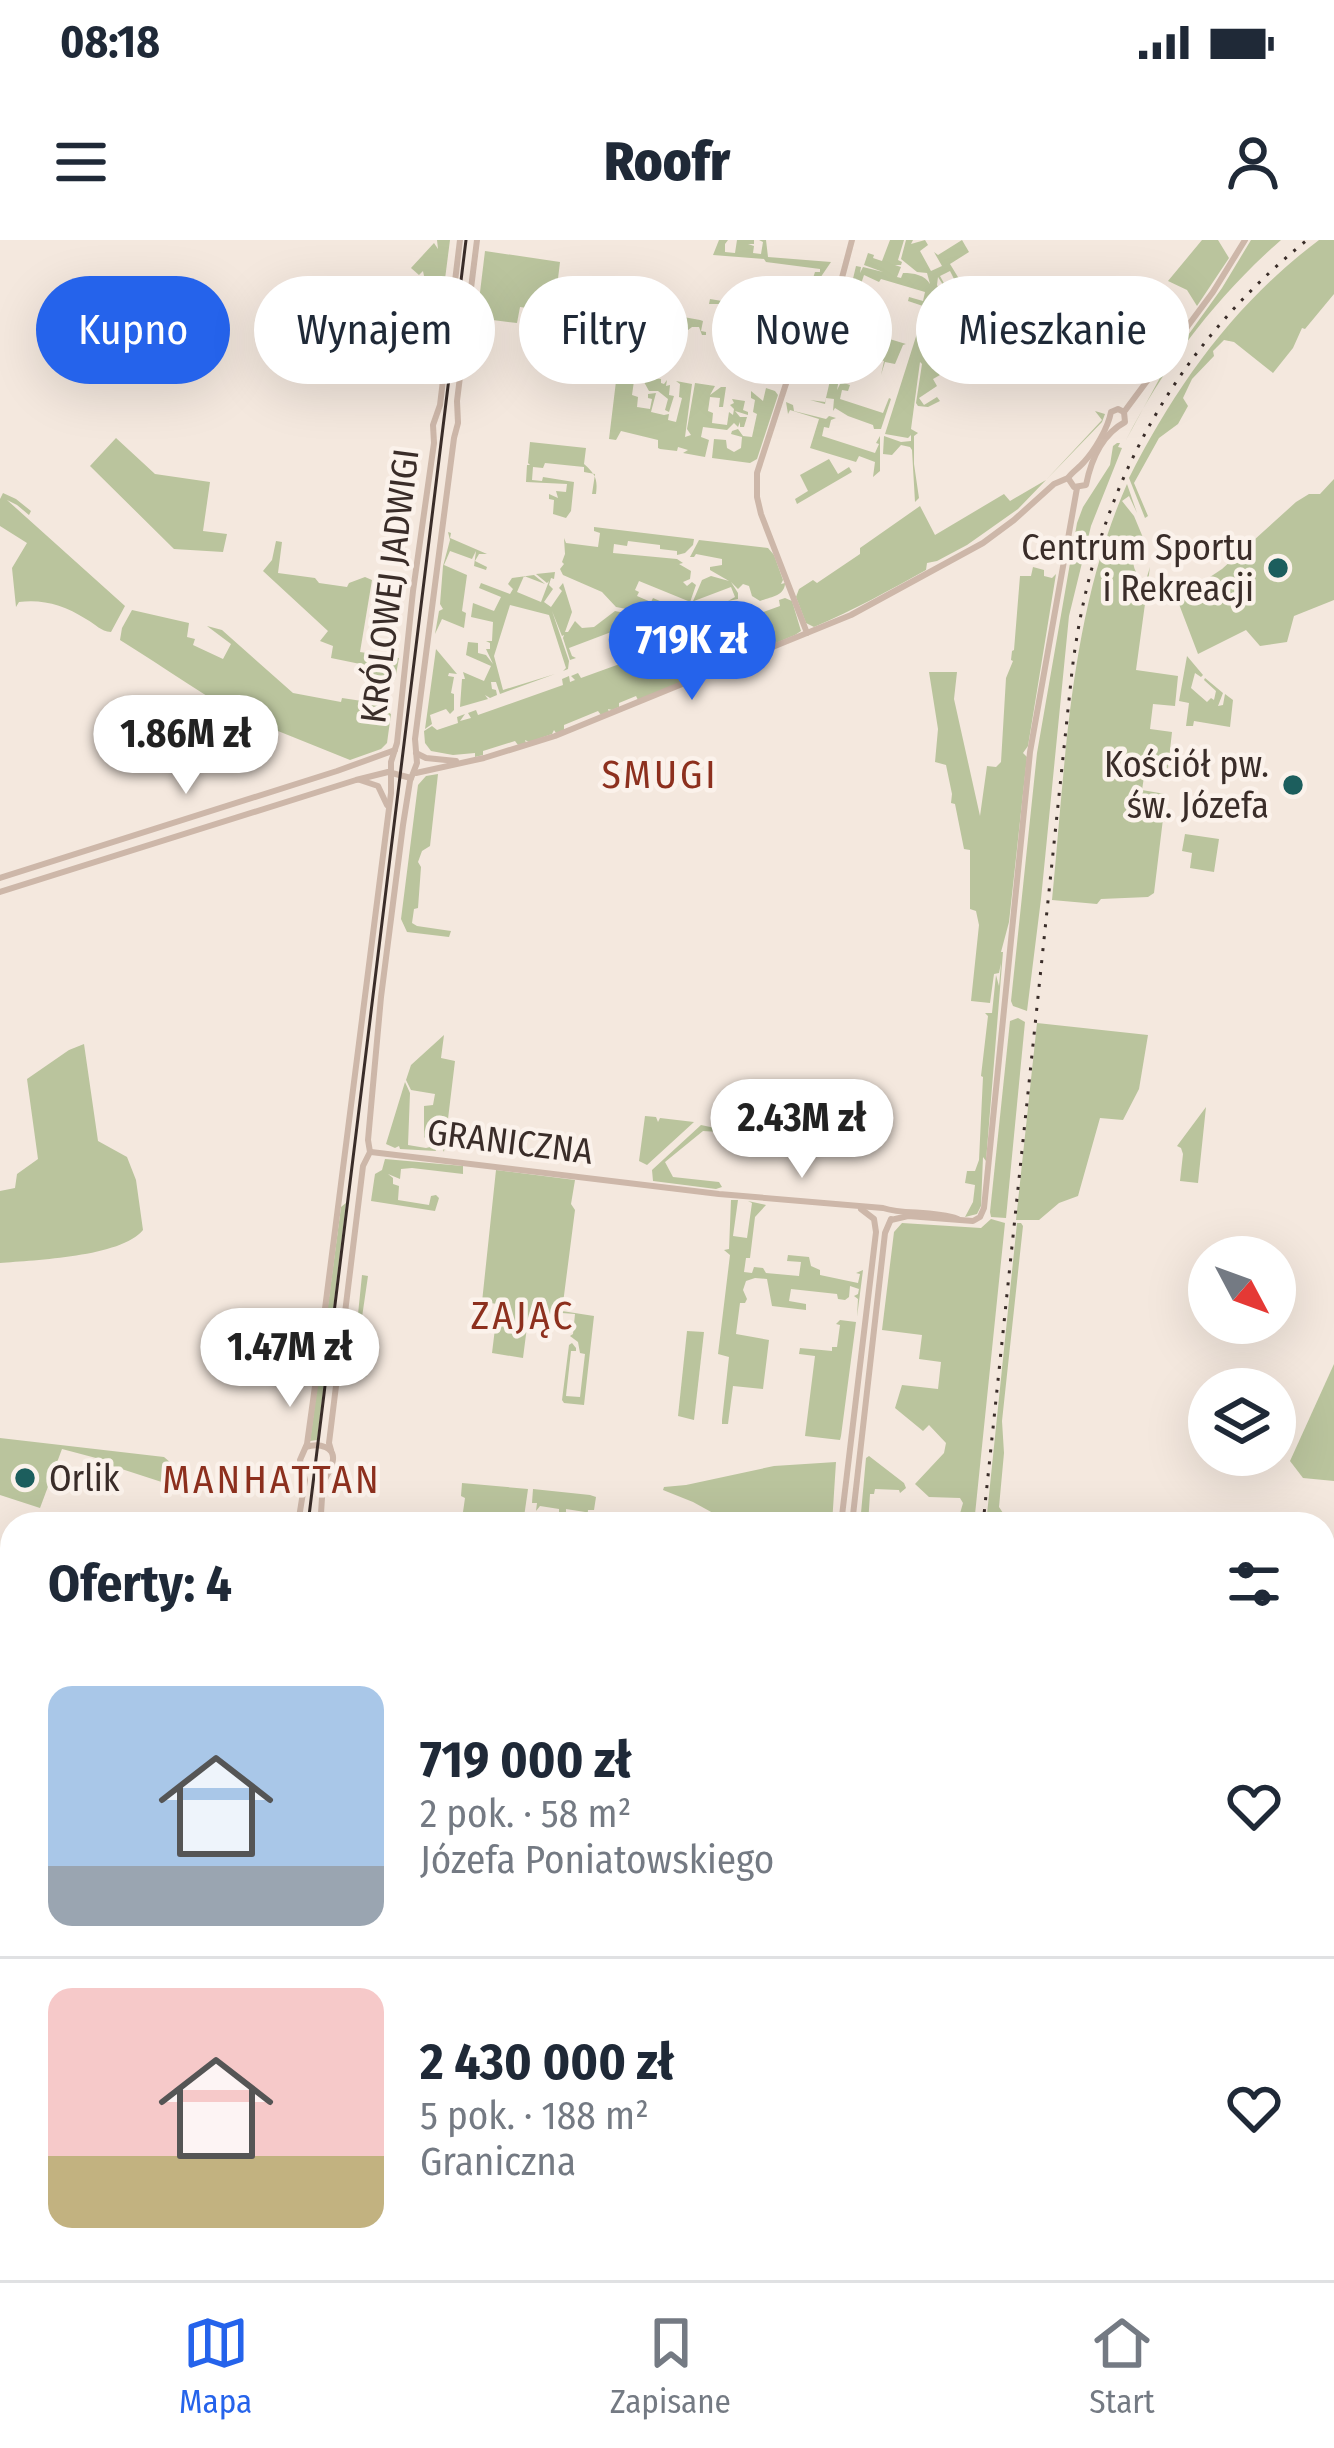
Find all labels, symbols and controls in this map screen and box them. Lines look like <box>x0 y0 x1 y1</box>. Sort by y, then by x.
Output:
text: 08:18 <box>60 15 160 69</box>
icon: menu <box>48 129 114 195</box>
icon: person <box>1220 129 1286 195</box>
text: Roofr <box>604 130 730 194</box>
chip: Kupno <box>36 276 230 384</box>
chip: Wynajem <box>254 276 495 384</box>
chip: Filtry <box>519 276 688 384</box>
chip: Nowe <box>712 276 892 384</box>
chip: Mieszkanie <box>916 276 1189 384</box>
street label: KRÓLOWEJ JADWIGI <box>350 446 429 726</box>
place label: Centrum Sportu i Rekreacji <box>1021 526 1254 611</box>
marker: Centrum Sportu i Rekreacji <box>1265 555 1291 581</box>
pin: 719K zł <box>581 601 803 703</box>
text: 719K zł <box>636 617 748 663</box>
pin: 1.86M zł <box>62 695 310 797</box>
text: 1.86M zł <box>120 711 252 757</box>
place label: Kościół pw. św. Józefa <box>1104 743 1269 828</box>
district label: SMUGI <box>601 752 719 798</box>
marker: Kościół pw. św. Józefa <box>1280 772 1306 798</box>
pin: 2.43M zł <box>678 1079 926 1181</box>
text: 2.43M zł <box>737 1095 867 1141</box>
street label: GRANICZNA <box>425 1110 595 1174</box>
north arrow <box>1188 1236 1296 1344</box>
map controls <box>1188 1236 1296 1476</box>
district label: ZAJĄC <box>471 1293 575 1339</box>
pin: 1.47M zł <box>166 1308 414 1410</box>
text: 1.47M zł <box>227 1324 353 1370</box>
button: layers <box>1188 1368 1296 1476</box>
place label: Orlik <box>49 1457 120 1501</box>
district label: MANHATTAN <box>162 1457 382 1503</box>
marker: Orlik <box>12 1465 38 1491</box>
icon: filters <box>1221 1551 1287 1617</box>
text: Oferty: 4 <box>48 1553 232 1615</box>
text: 719 000 zł <box>420 1729 632 1791</box>
icon: home <box>144 1734 288 1878</box>
icon: heart <box>1221 1773 1287 1839</box>
text: 2 pok. · 58 m² <box>420 1791 631 1837</box>
text: Józefa Poniatowskiego <box>420 1837 774 1883</box>
text: 2 430 000 zł <box>420 2031 674 2093</box>
icon: home <box>144 2036 288 2180</box>
icon: heart <box>1221 2075 1287 2141</box>
text: 5 pok. · 188 m² <box>420 2093 649 2139</box>
text: Graniczna <box>420 2139 576 2185</box>
tab: Mapa <box>179 2310 252 2422</box>
tab: Zapisane <box>610 2310 731 2422</box>
tab: Start <box>1089 2310 1155 2422</box>

